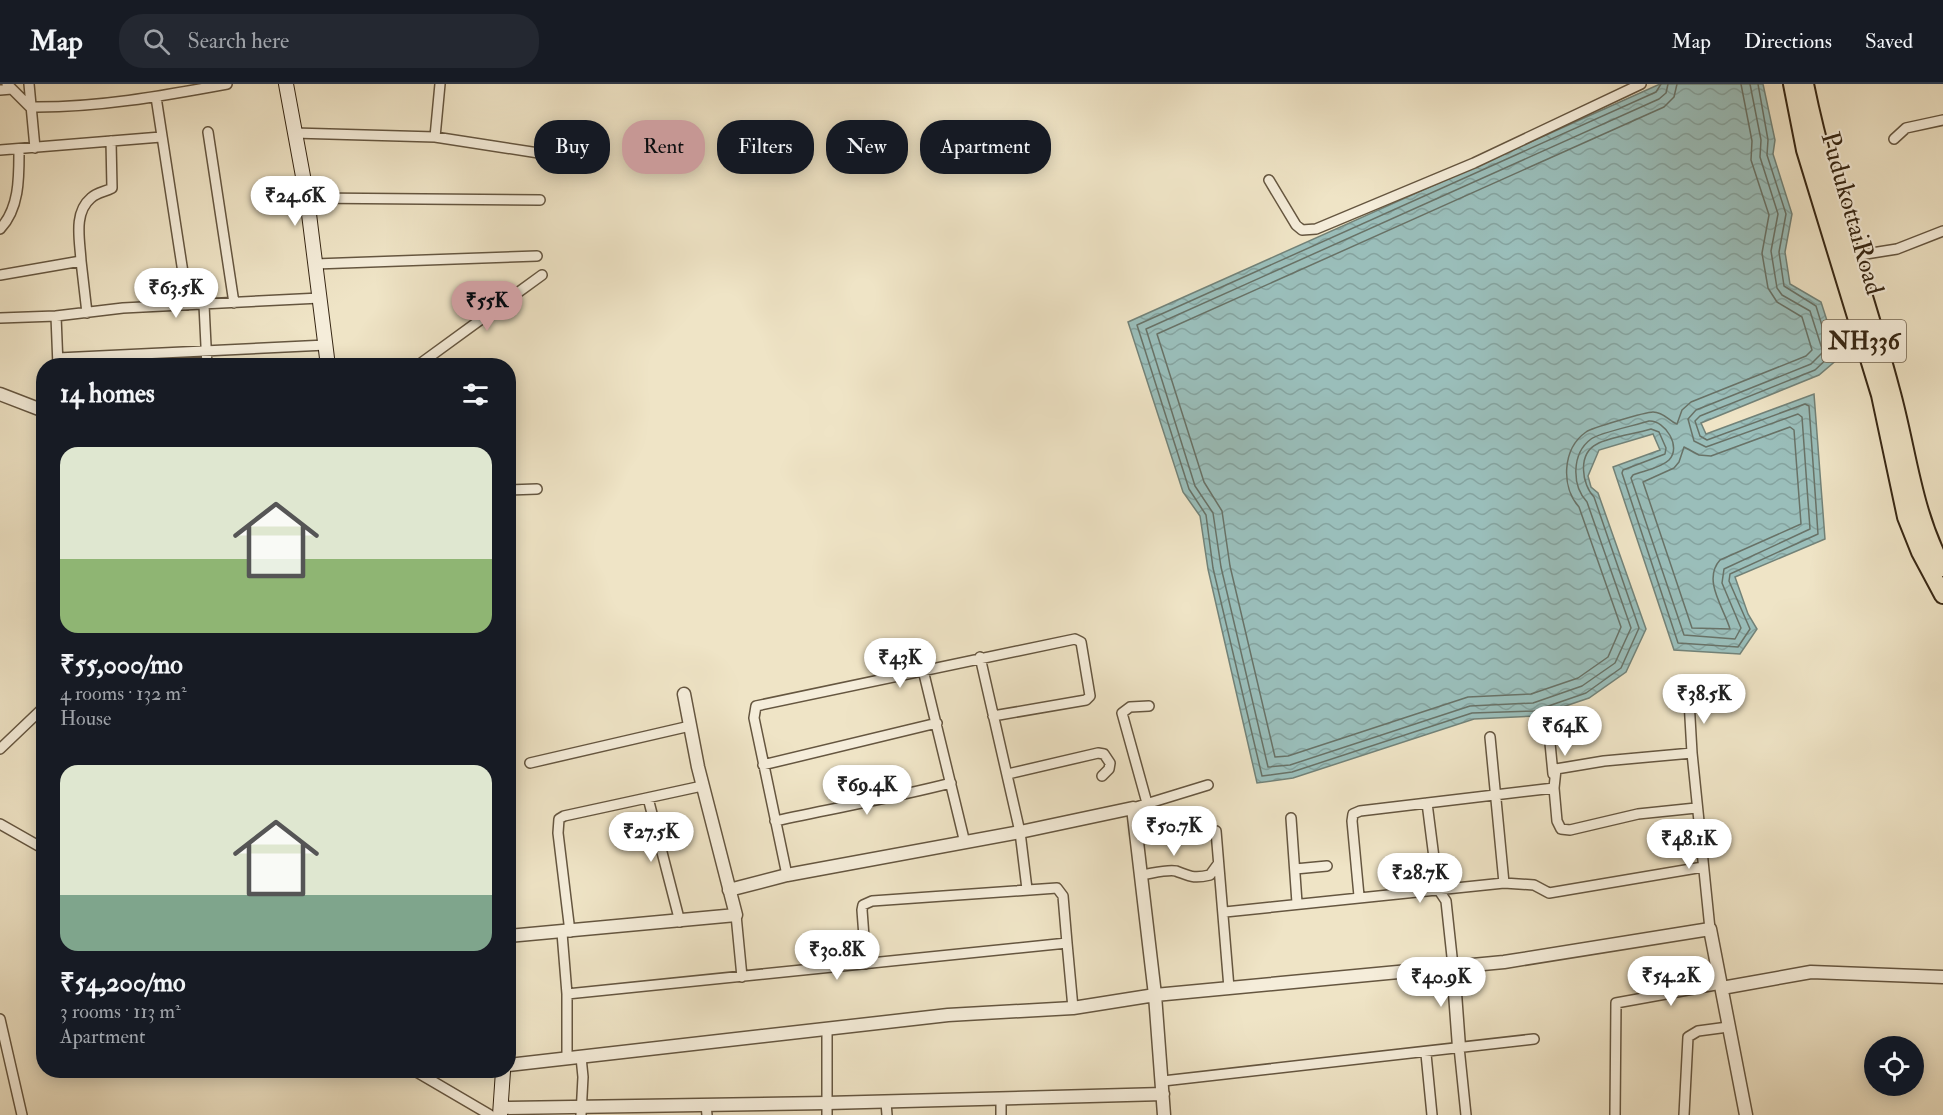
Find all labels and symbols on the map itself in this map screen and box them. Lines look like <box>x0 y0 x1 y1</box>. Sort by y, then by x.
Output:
street label: PudukottaiRoad <box>1813 128 1891 299</box>
pin: ₹24.6K <box>246 176 344 227</box>
pin: ₹63.5K <box>127 268 225 319</box>
pin: ₹55K <box>451 281 523 332</box>
road number: NH336 <box>1822 320 1906 362</box>
pin: ₹43K <box>864 638 936 689</box>
pin: ₹38.5K <box>1655 674 1753 725</box>
pin: ₹64K <box>1529 706 1601 757</box>
pin: ₹69.4K <box>818 765 916 816</box>
pin: ₹50.7K <box>1125 806 1223 857</box>
pin: ₹27.5K <box>602 812 700 863</box>
pin: ₹48.1K <box>1640 819 1738 870</box>
pin: ₹28.7K <box>1371 853 1469 904</box>
pin: ₹30.8K <box>788 930 886 981</box>
pin: ₹54.2K <box>1622 956 1720 1007</box>
pin: ₹40.9K <box>1392 957 1490 1008</box>

